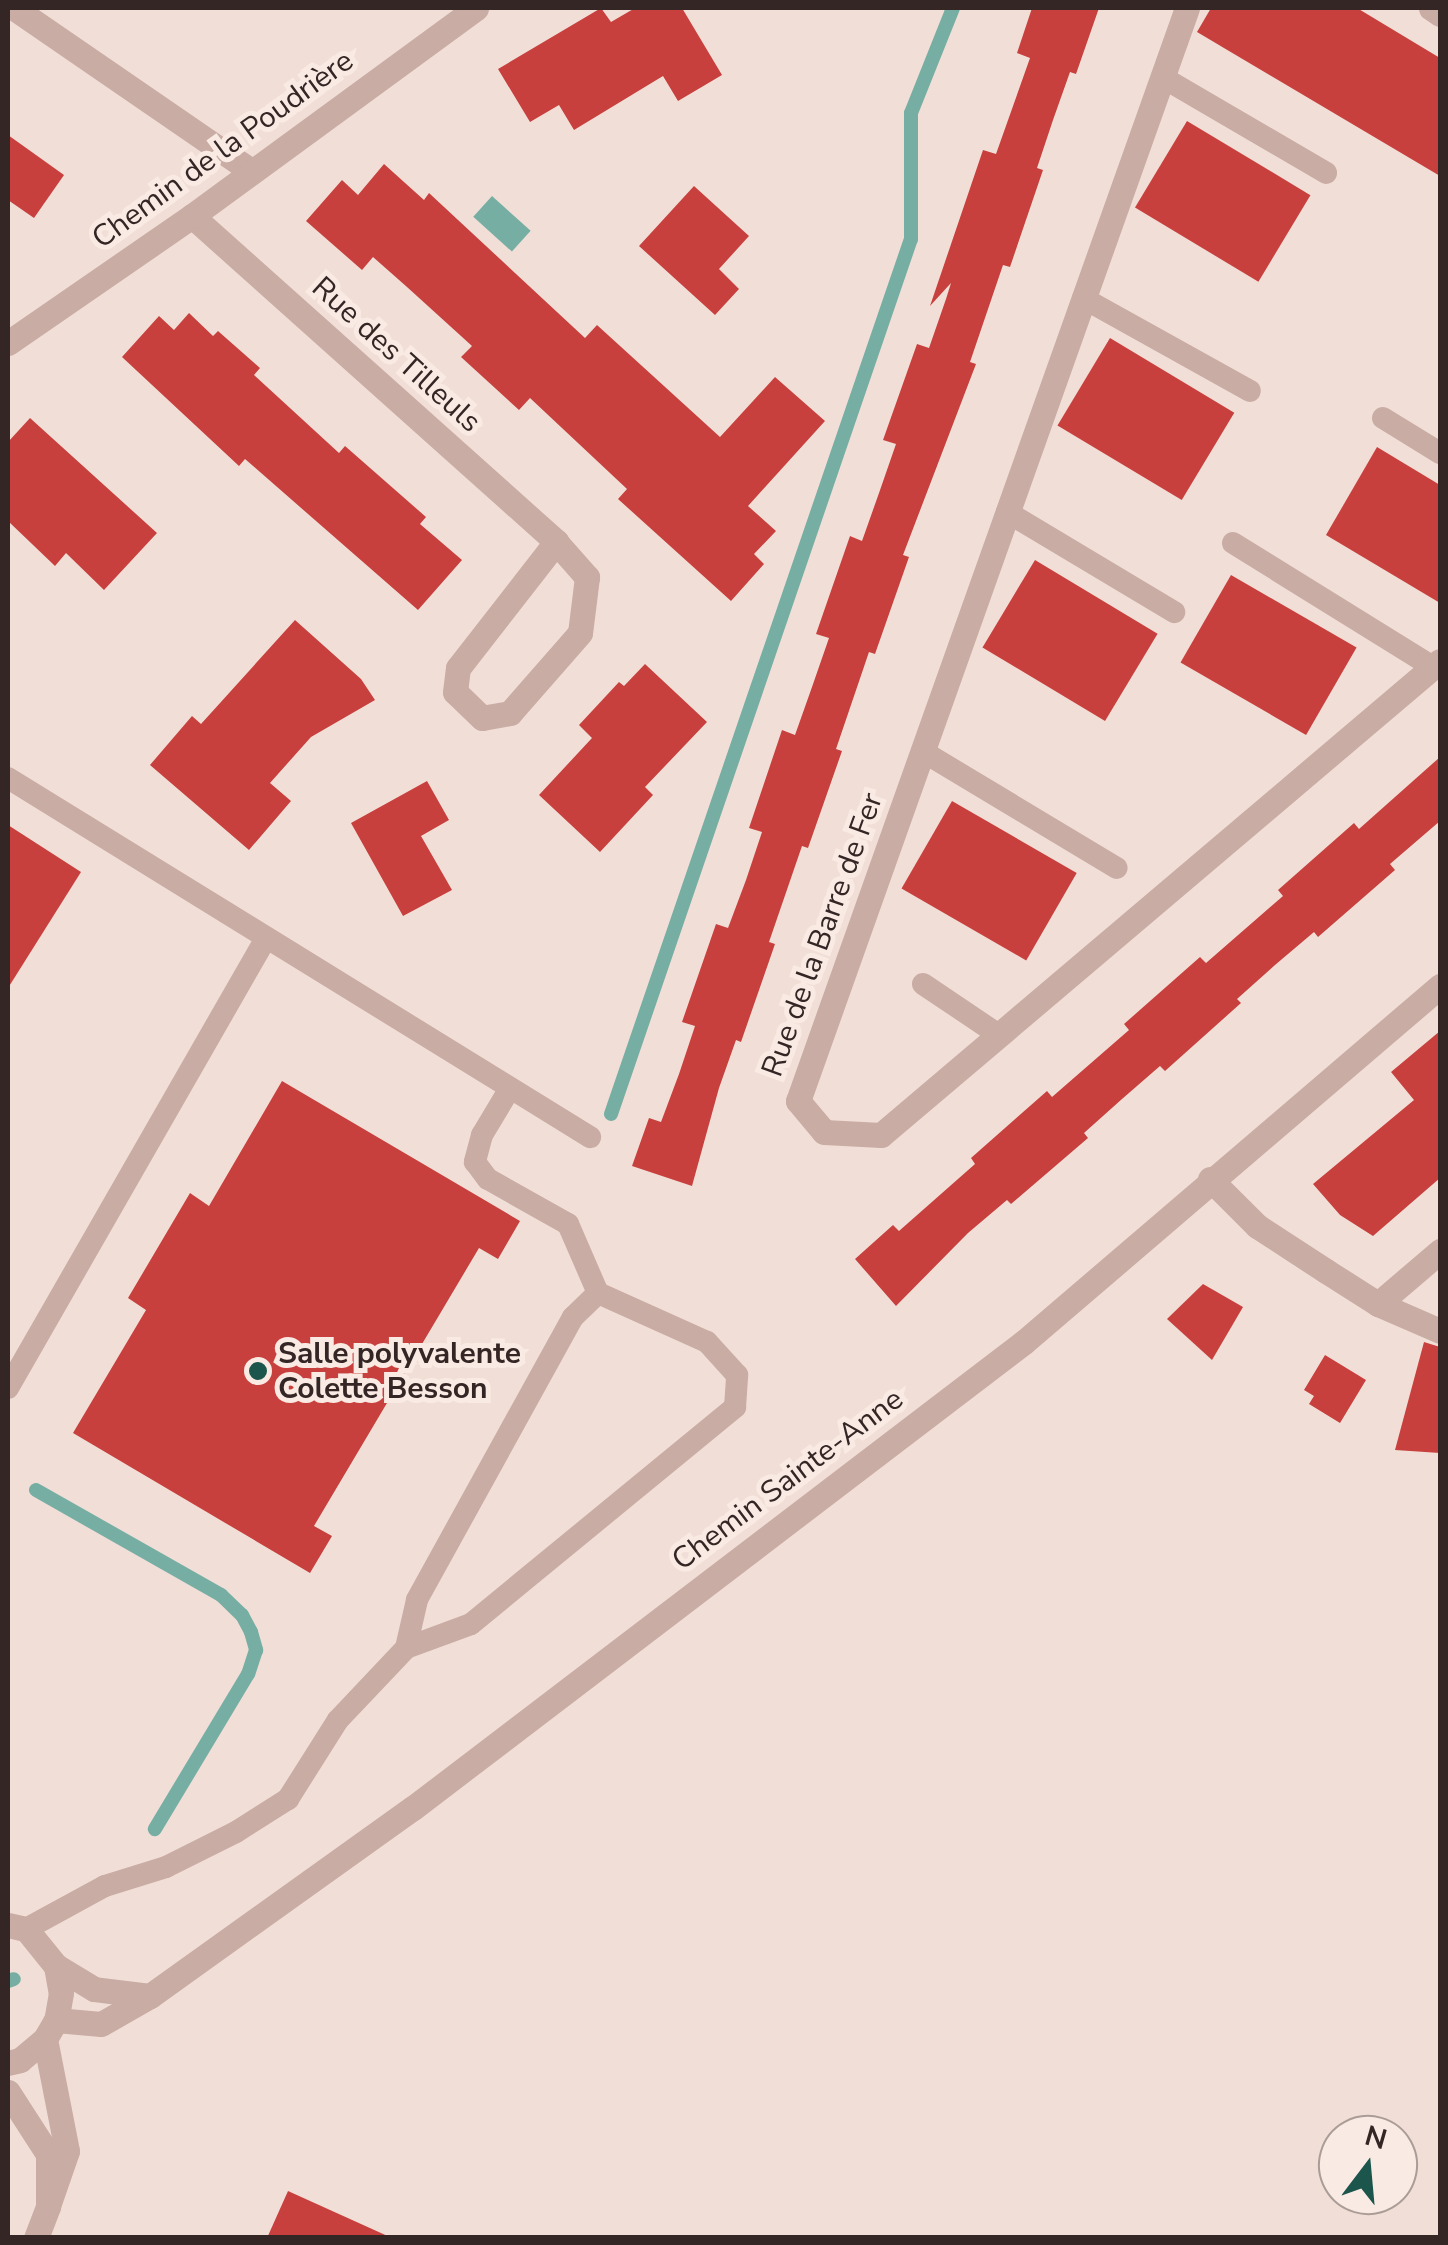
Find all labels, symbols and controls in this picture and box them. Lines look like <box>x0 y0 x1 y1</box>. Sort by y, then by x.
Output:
street label: Chemin de la Poudrière <box>86 43 360 257</box>
street label: Rue des Tilleuls <box>304 270 488 440</box>
street label: Rue de la Barre de Fer <box>755 788 891 1082</box>
place label: Salle polyvalente Colette Besson <box>278 1336 521 1406</box>
marker: Salle polyvalente Colette Besson <box>247 1360 269 1382</box>
street label: Chemin Sainte-Anne <box>666 1381 910 1579</box>
north arrow <box>1318 2115 1418 2215</box>
text: N <box>1360 2117 1391 2159</box>

